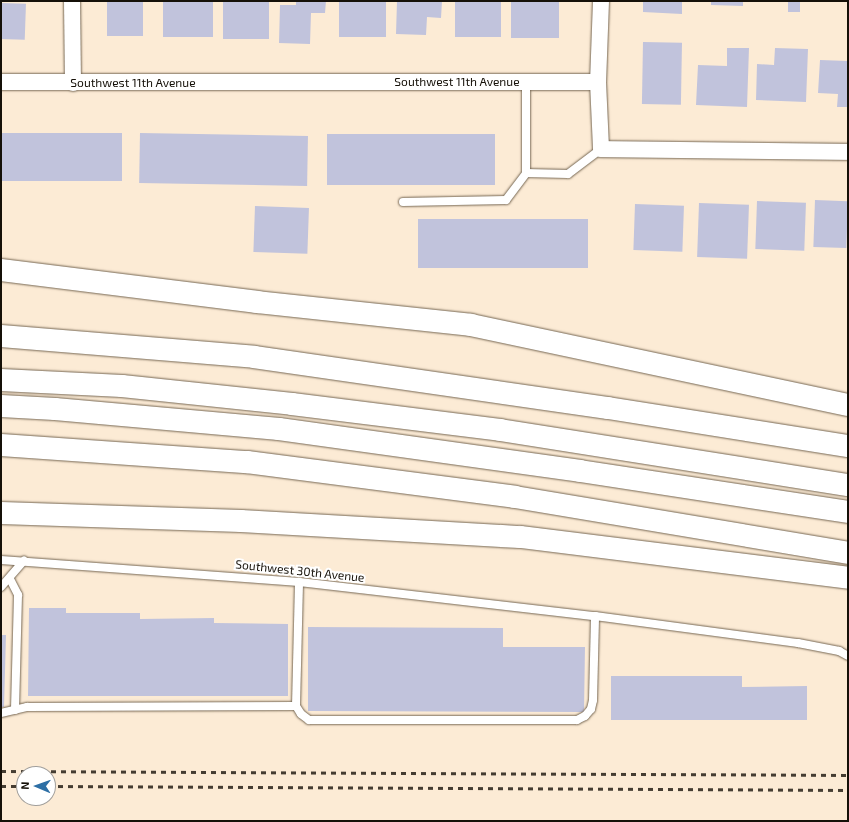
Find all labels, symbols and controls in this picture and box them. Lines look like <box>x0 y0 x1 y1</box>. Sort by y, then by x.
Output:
street label: Southwest 11th Avenue <box>394 75 520 89</box>
street label: Southwest 11th Avenue <box>70 76 196 90</box>
street label: Southwest 30th Avenue <box>235 557 365 585</box>
north arrow <box>16 766 56 806</box>
text: N <box>18 781 31 790</box>

